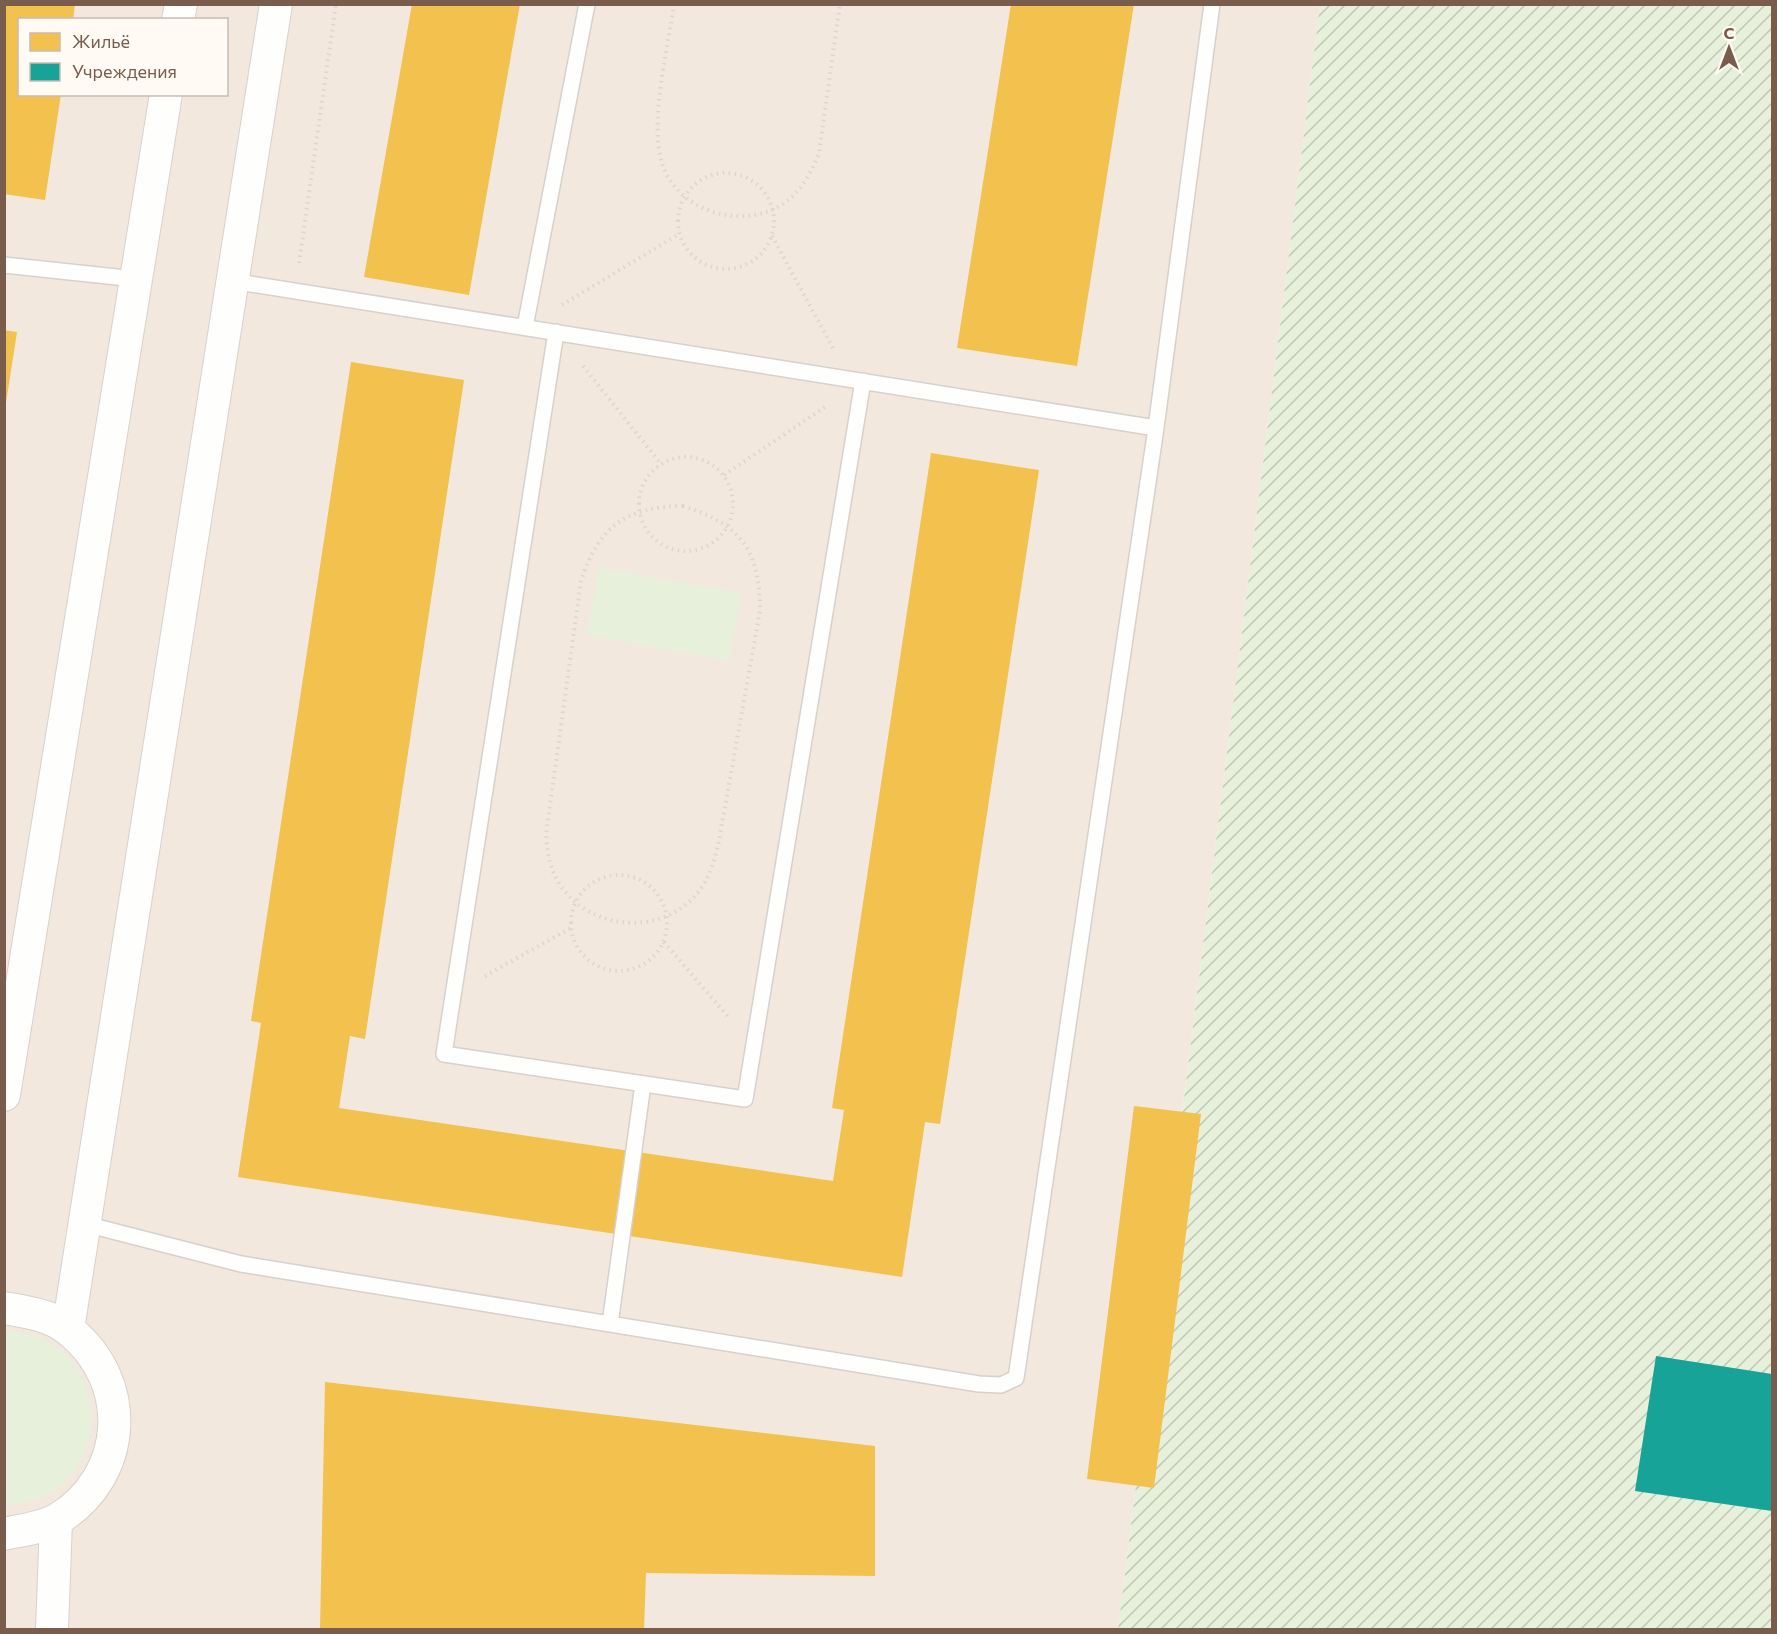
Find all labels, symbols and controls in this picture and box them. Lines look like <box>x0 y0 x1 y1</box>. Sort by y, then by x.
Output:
legend <box>18 18 228 96</box>
north arrow <box>1699 18 1759 78</box>
text: С <box>1724 23 1735 42</box>
text: Жильё <box>72 30 130 52</box>
text: Учреждения <box>72 60 177 82</box>

